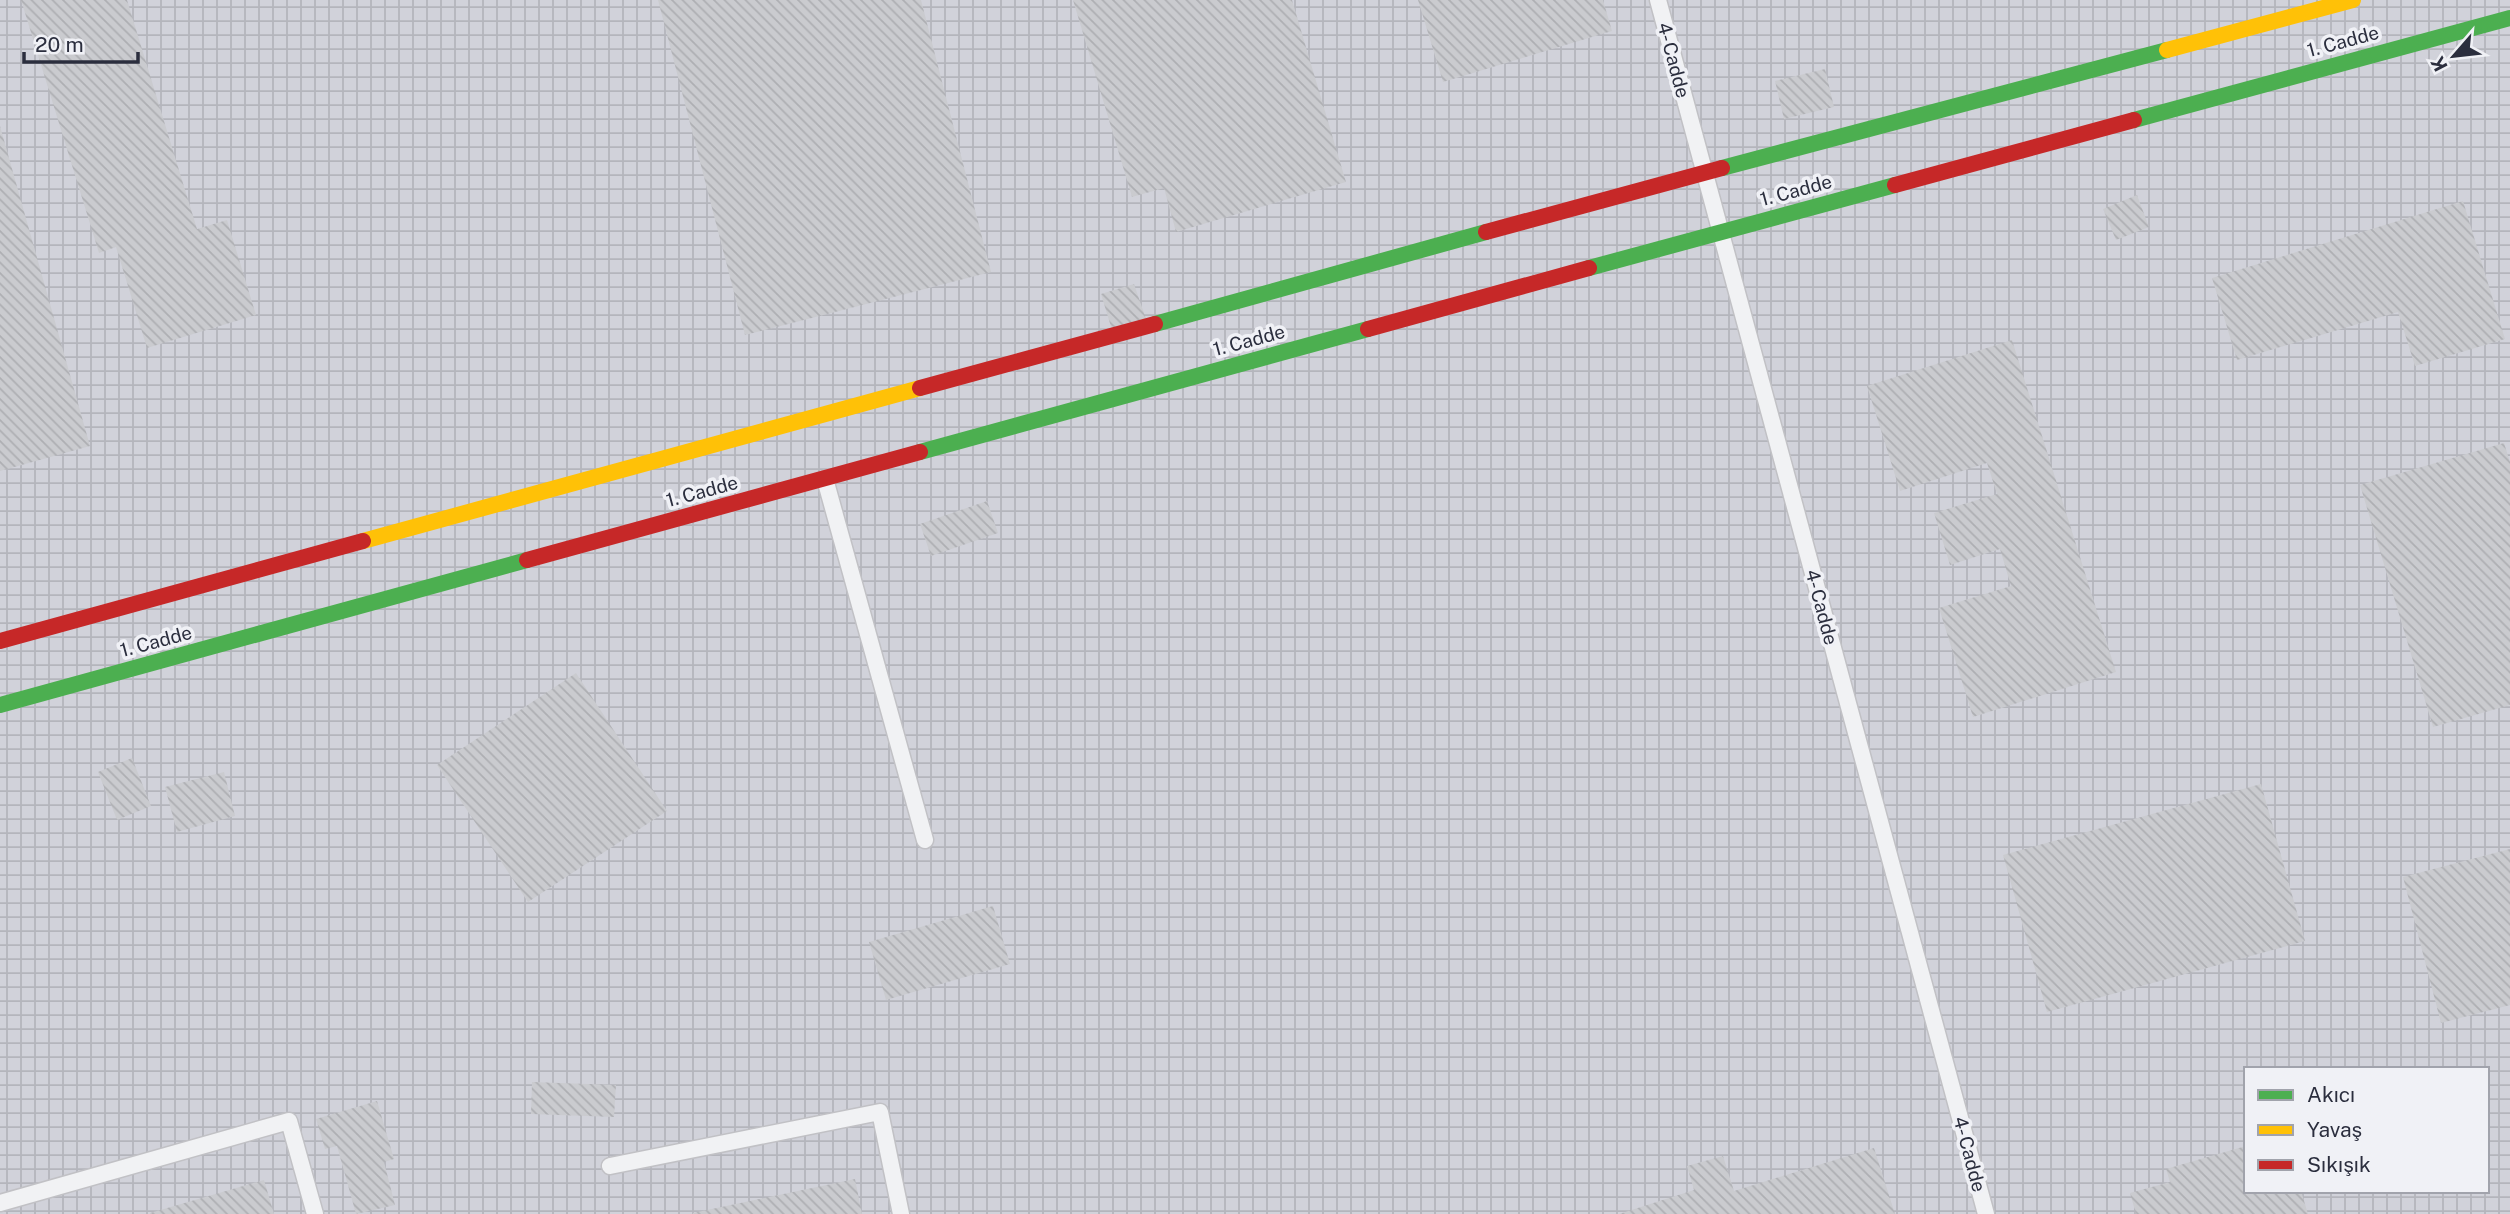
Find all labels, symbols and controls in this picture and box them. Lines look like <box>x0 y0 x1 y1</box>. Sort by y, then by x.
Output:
street label: 4- Cadde <box>1653 20 1695 100</box>
scale bar <box>24 21 138 65</box>
street label: 1. Cadde <box>2305 21 2381 61</box>
north arrow <box>2419 21 2489 91</box>
text: 20 m <box>35 32 84 57</box>
text: K <box>2426 52 2452 75</box>
street label: 1. Cadde <box>1758 170 1834 210</box>
street label: 1. Cadde <box>1211 320 1287 360</box>
street label: 1. Cadde <box>664 471 740 511</box>
street label: 4- Cadde <box>1801 567 1843 647</box>
street label: 1. Cadde <box>118 621 194 661</box>
legend <box>2244 1067 2489 1193</box>
text: Akıcı <box>2307 1082 2355 1107</box>
street label: 4- Cadde <box>1949 1114 1991 1194</box>
text: Yavaş <box>2307 1117 2362 1142</box>
text: Sıkışık <box>2307 1152 2371 1177</box>

